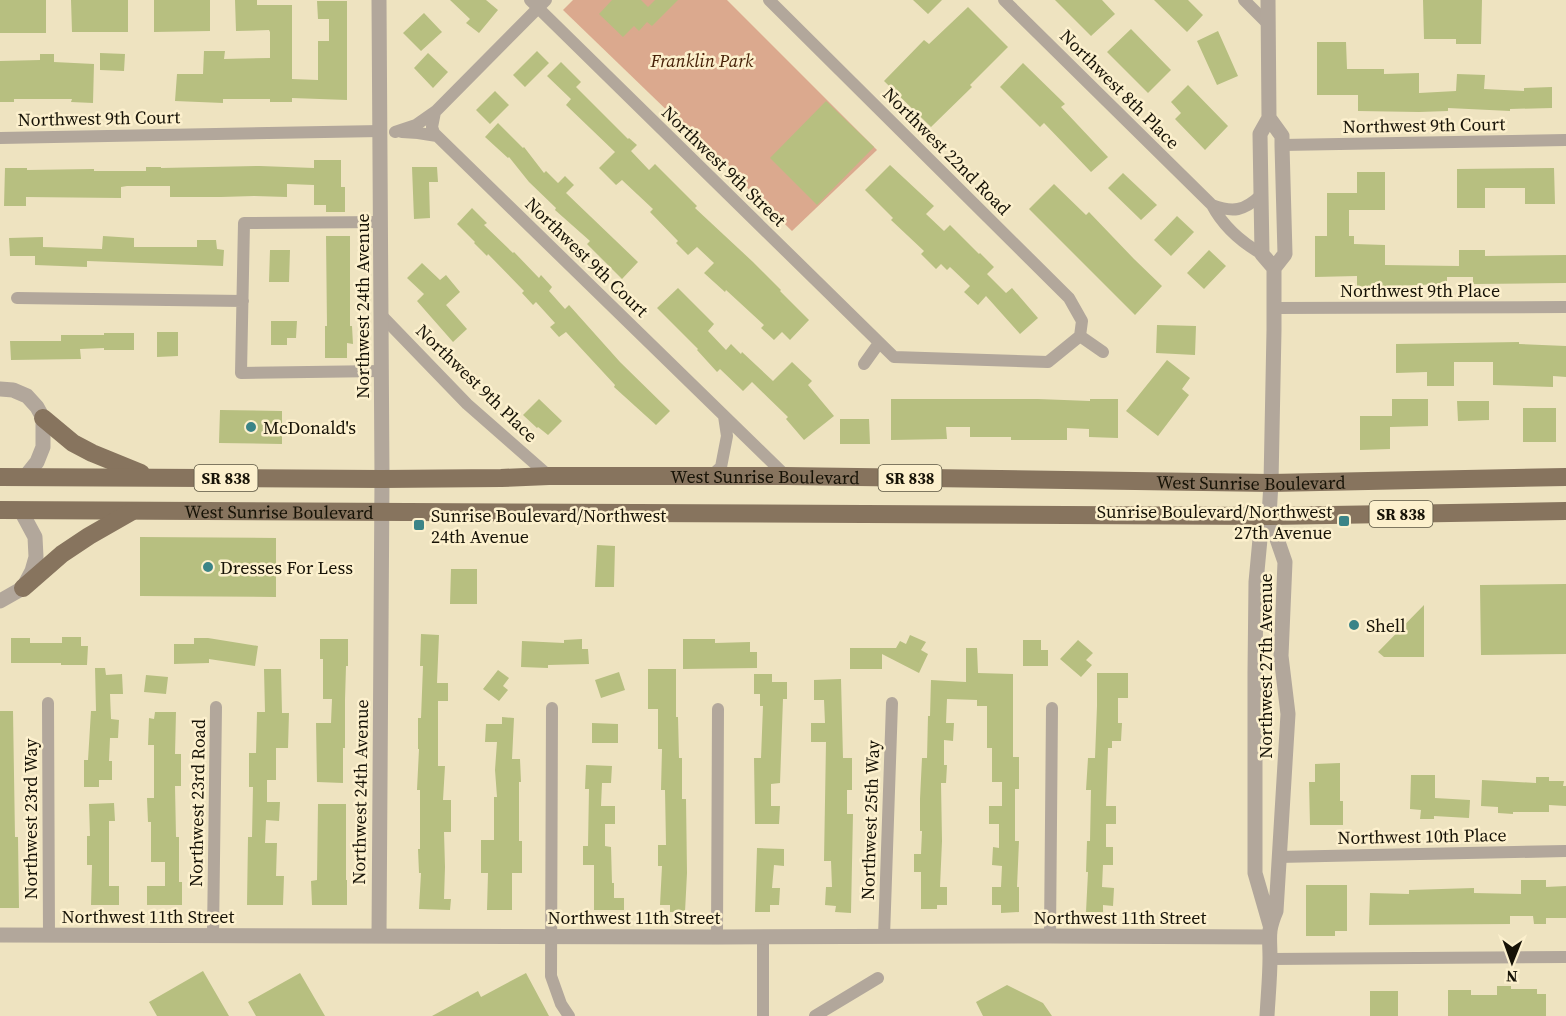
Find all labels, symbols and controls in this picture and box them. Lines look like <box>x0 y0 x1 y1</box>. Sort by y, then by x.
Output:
street label: Northwest 8th Place <box>1055 24 1185 154</box>
park label: Franklin Park <box>649 48 754 73</box>
street label: Northwest 22nd Road <box>878 82 1016 220</box>
street label: Northwest 9th Street <box>656 100 792 232</box>
street label: Northwest 9th Court <box>17 104 181 132</box>
street label: Northwest 9th Court <box>1342 111 1506 139</box>
street label: Northwest 9th Court <box>520 192 654 323</box>
street label: Northwest 24th Avenue <box>350 213 375 399</box>
street label: Northwest 9th Place <box>1340 278 1500 303</box>
street label: Northwest 9th Place <box>411 318 543 448</box>
place label: McDonald's <box>263 415 356 440</box>
marker: McDonald's <box>244 420 258 434</box>
street label: West Sunrise Boulevard <box>670 464 860 490</box>
road number: SR 838 <box>194 465 258 491</box>
road number: SR 838 <box>878 465 942 491</box>
street label: West Sunrise Boulevard <box>1156 469 1346 496</box>
street label: West Sunrise Boulevard <box>184 498 374 524</box>
place label: Sunrise Boulevard/Northwest 27th Avenue <box>1097 499 1332 545</box>
road number: SR 838 <box>1370 501 1432 527</box>
place label: Sunrise Boulevard/Northwest 24th Avenue <box>431 503 666 549</box>
marker: Sunrise Boulevard/Northwest 27th Avenue <box>1337 514 1351 528</box>
marker: Sunrise Boulevard/Northwest 24th Avenue <box>412 518 426 532</box>
place label: Dresses For Less <box>220 555 353 580</box>
marker: Dresses For Less <box>201 560 215 574</box>
street label: Northwest 27th Avenue <box>1253 573 1278 759</box>
place label: Shell <box>1366 613 1406 638</box>
marker: Shell <box>1347 618 1361 632</box>
street label: Northwest 24th Avenue <box>346 699 374 885</box>
street label: Northwest 23rd Road <box>183 719 211 887</box>
street label: Northwest 23rd Way <box>18 738 43 899</box>
street label: Northwest 25th Way <box>855 739 885 900</box>
street label: Northwest 10th Place <box>1337 822 1507 850</box>
street label: Northwest 11th Street <box>62 904 235 929</box>
street label: Northwest 11th Street <box>548 905 721 930</box>
street label: Northwest 11th Street <box>1034 905 1207 930</box>
north arrow <box>1482 932 1542 992</box>
text: N <box>1505 966 1518 988</box>

